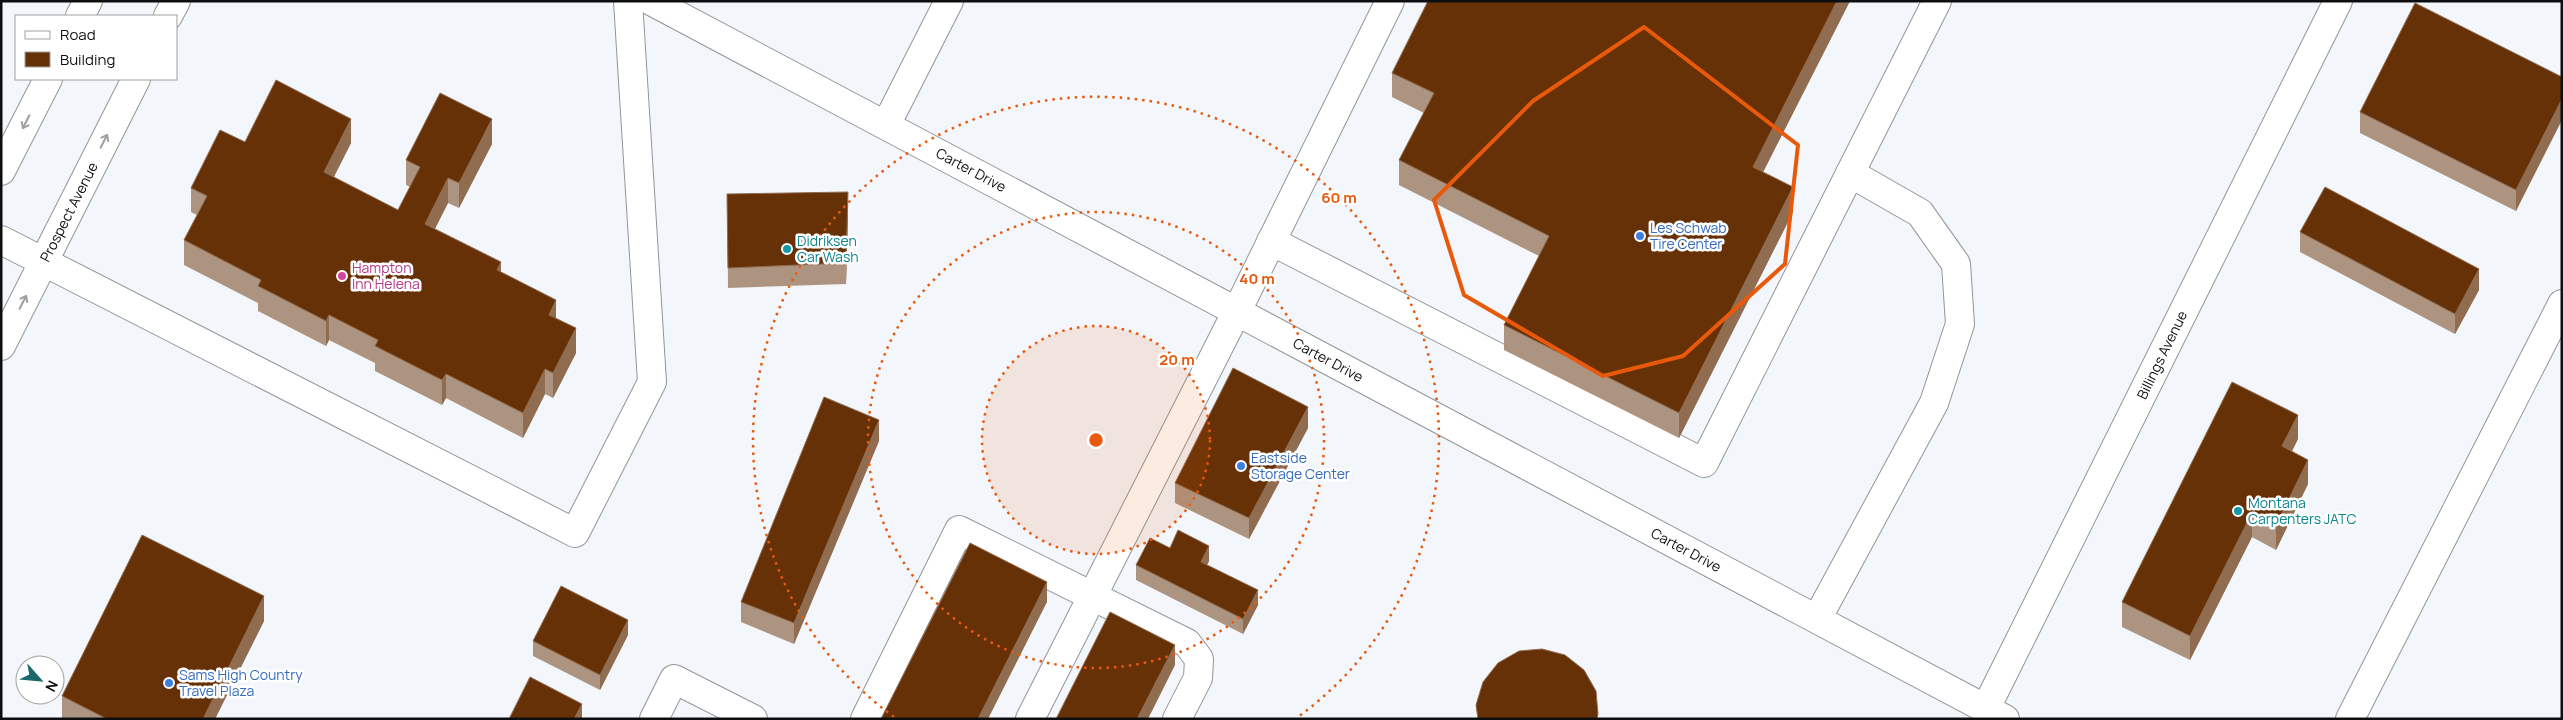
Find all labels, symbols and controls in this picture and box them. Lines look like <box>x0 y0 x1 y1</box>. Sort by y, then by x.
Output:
legend <box>15 15 178 80</box>
text: Road <box>60 24 96 45</box>
text: Building <box>60 49 115 70</box>
one-way arrow <box>21 114 30 129</box>
one-way arrow <box>100 134 110 149</box>
street label: Carter Drive <box>933 143 1010 196</box>
street label: Prospect Avenue <box>35 159 102 265</box>
text: 60 m <box>1321 187 1357 208</box>
place label: Les Schwab Tire Center <box>1650 218 1727 253</box>
marker: Les Schwab Tire Center <box>1634 230 1646 242</box>
place label: Didriksen Car Wash <box>797 231 859 266</box>
marker: Didriksen Car Wash <box>781 243 793 255</box>
place label: Hampton Inn Helena <box>352 258 420 293</box>
text: 40 m <box>1239 268 1275 289</box>
marker: Hampton Inn Helena <box>336 270 348 282</box>
one-way arrow <box>19 295 28 310</box>
street label: Billings Avenue <box>2132 307 2191 402</box>
street label: Carter Drive <box>1290 333 1367 386</box>
text: 20 m <box>1159 349 1195 370</box>
centre of rings <box>1087 431 1105 449</box>
place label: Eastside Storage Center <box>1251 448 1350 483</box>
marker: Eastside Storage Center <box>1235 460 1247 472</box>
place label: Montana Carpenters JATC <box>2248 493 2356 528</box>
marker: Montana Carpenters JATC <box>2232 505 2244 517</box>
street label: Carter Drive <box>1648 523 1725 576</box>
north arrow <box>15 655 65 705</box>
place label: Sams High Country Travel Plaza <box>179 665 303 700</box>
text: N <box>41 677 63 695</box>
marker: Sams High Country Travel Plaza <box>163 677 175 689</box>

